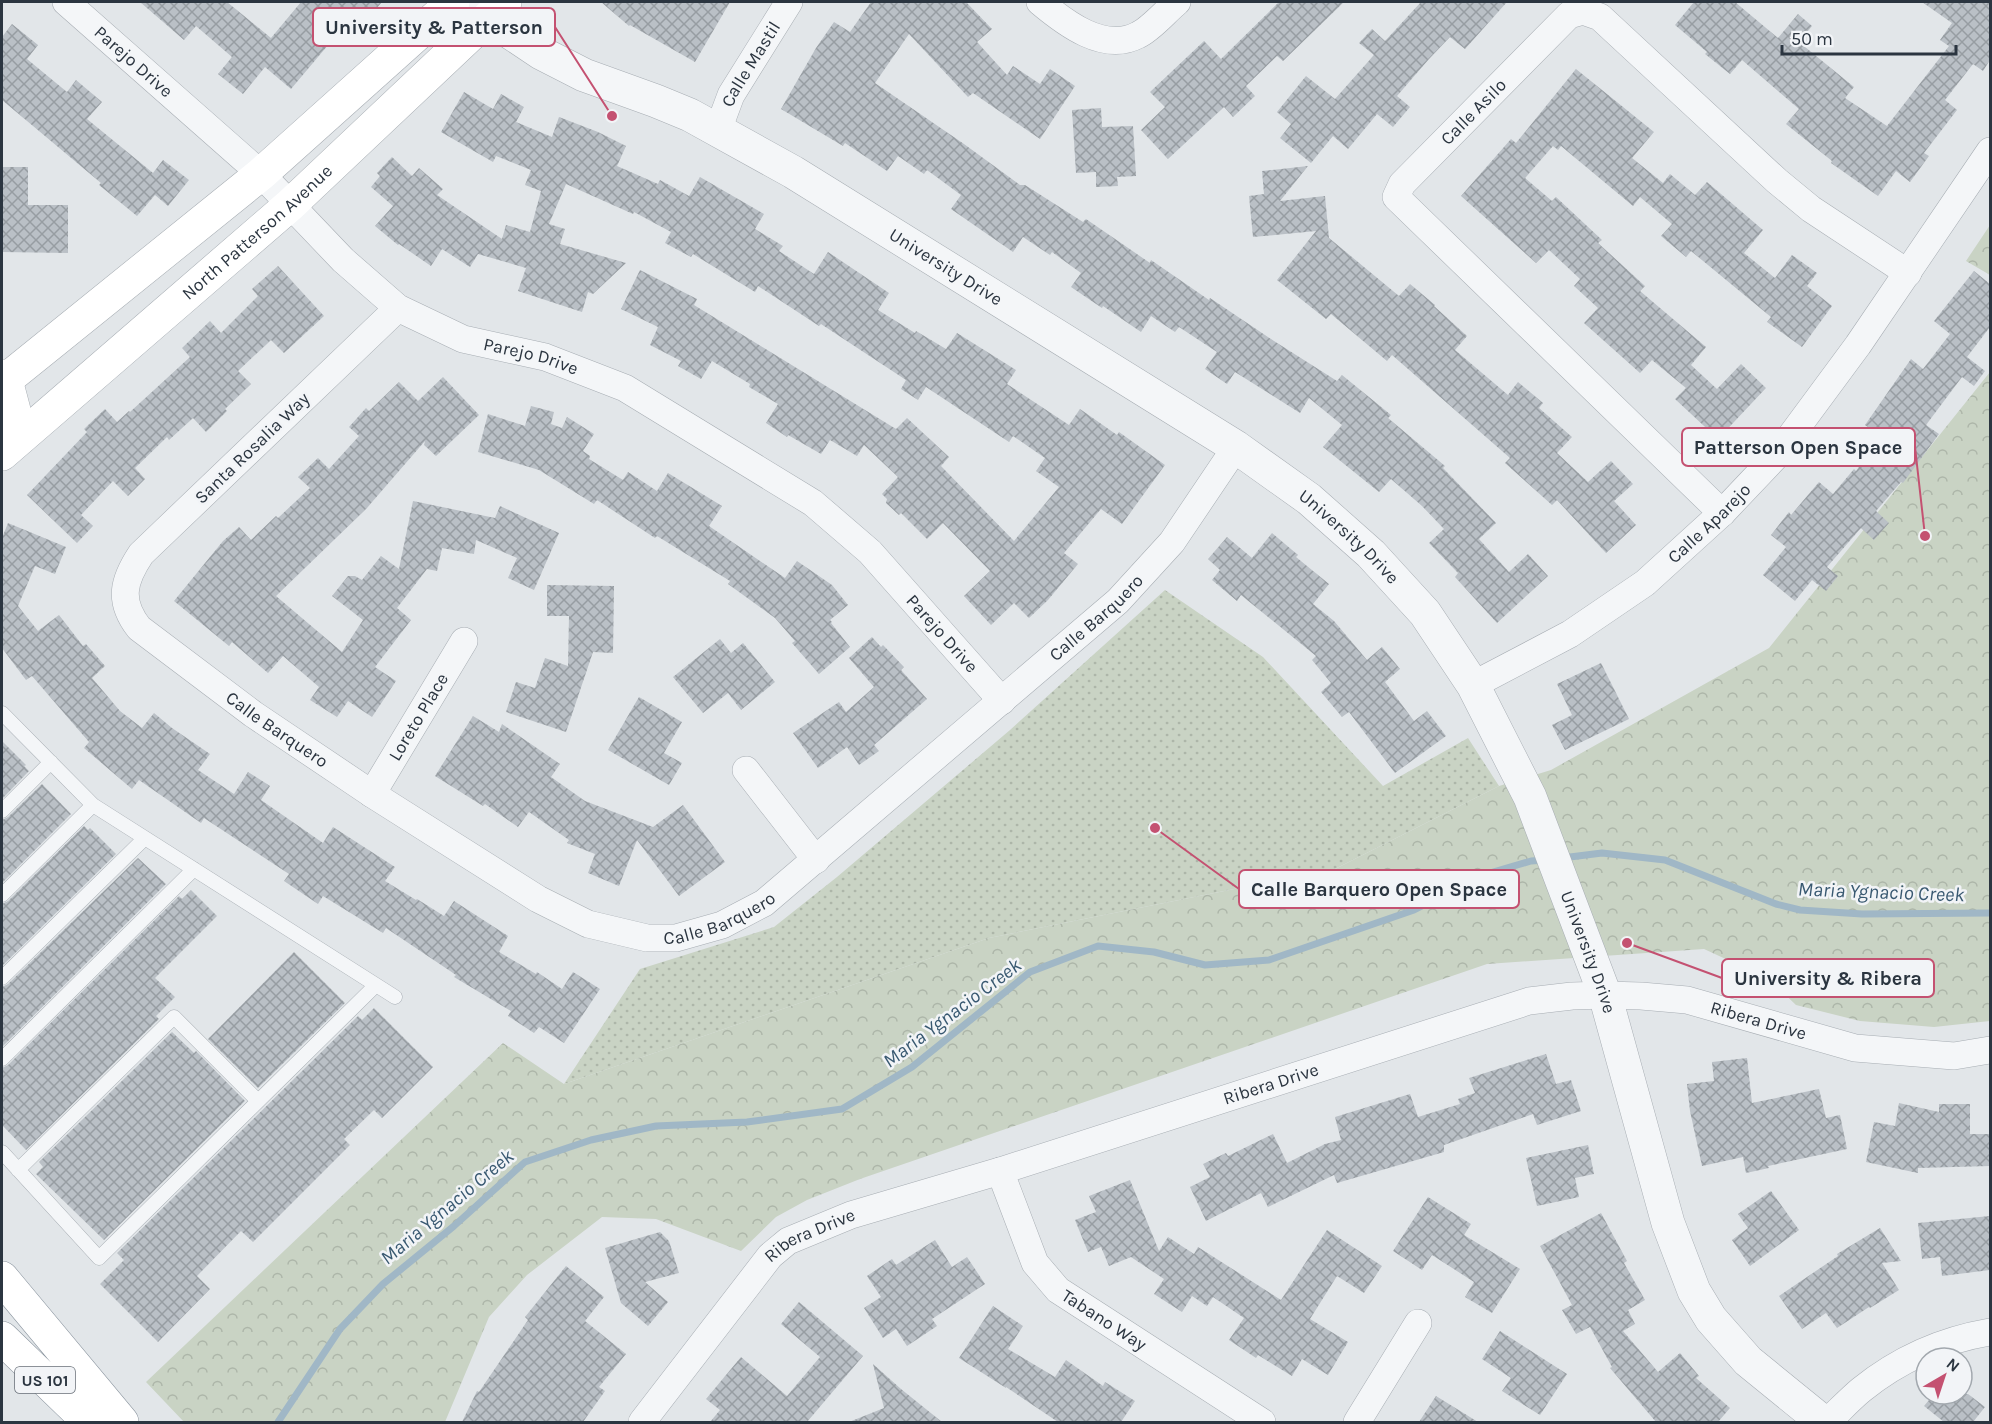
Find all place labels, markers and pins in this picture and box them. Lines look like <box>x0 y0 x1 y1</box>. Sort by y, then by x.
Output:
callout: University & Patterson <box>313 8 555 46</box>
callout: Patterson Open Space <box>1682 428 1915 466</box>
callout: Calle Barquero Open Space <box>1239 870 1519 908</box>
callout: University & Ribera <box>1722 959 1934 997</box>

